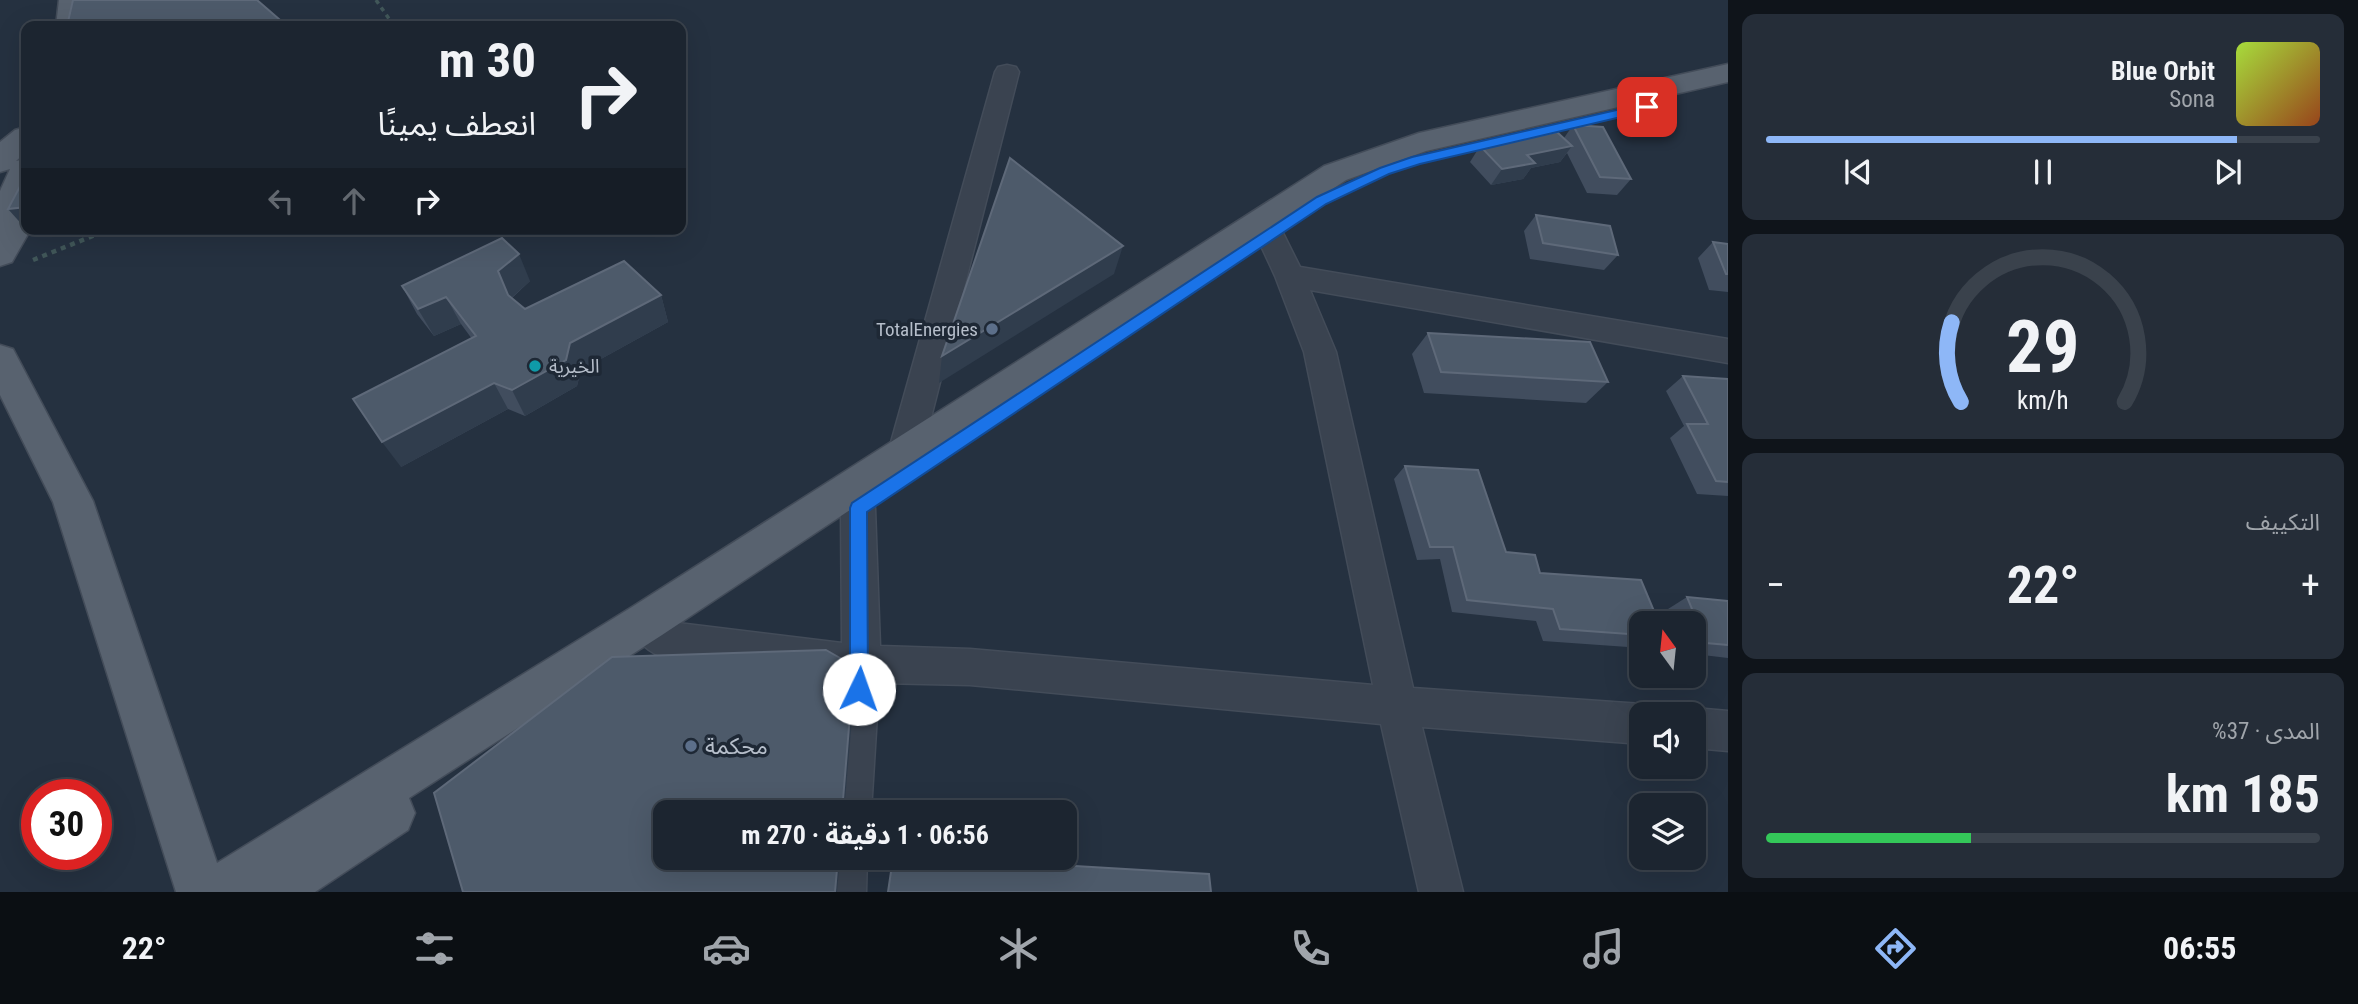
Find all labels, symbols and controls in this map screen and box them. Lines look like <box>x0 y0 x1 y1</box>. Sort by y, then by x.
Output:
text: 30 m <box>439 32 536 89</box>
icon: right <box>560 49 651 140</box>
text: Blue Orbit <box>2111 56 2215 86</box>
pin <box>1617 77 1677 137</box>
text: Sona <box>2169 86 2215 113</box>
icon: arrive <box>1628 88 1666 126</box>
text: انعطف يمينًا <box>378 105 536 143</box>
icon: previous <box>1839 153 1877 191</box>
icon: pause <box>2024 153 2062 191</box>
icon: next <box>2209 153 2247 191</box>
icon: left <box>262 182 300 220</box>
icon: ahead <box>335 182 373 220</box>
icon: right <box>408 182 446 220</box>
text: 29 <box>2006 305 2080 391</box>
place label: TotalEnergies <box>876 318 978 341</box>
marker: TotalEnergies <box>984 321 1000 337</box>
place label: الخيرية <box>549 355 600 378</box>
marker: الخيرية <box>527 358 543 374</box>
text: km/h <box>2017 386 2069 415</box>
text: التكييف <box>2246 509 2320 536</box>
text: 22° <box>2007 555 2079 616</box>
text: − <box>1766 563 1785 607</box>
text: + <box>2301 563 2320 607</box>
north arrow <box>1629 611 1706 688</box>
map controls <box>1629 611 1706 870</box>
position arrow <box>822 652 896 726</box>
button: sound <box>1629 702 1706 779</box>
text: المدى · 37% <box>2212 718 2320 745</box>
place label: محكمة <box>705 733 768 760</box>
marker: محكمة <box>683 738 699 754</box>
text: 185 km <box>2166 764 2320 825</box>
speed limit sign: 30 <box>21 779 112 870</box>
button: layers <box>1629 793 1706 870</box>
text: 06:56 · 1 دقيقة · 270 m <box>741 820 989 850</box>
icon: filters <box>410 924 459 973</box>
icon: car <box>702 924 751 973</box>
icon: climate <box>994 924 1043 973</box>
icon: phone <box>1286 924 1335 973</box>
icon: music <box>1579 924 1628 973</box>
icon: directions <box>1871 924 1920 973</box>
text: 22° <box>122 929 166 967</box>
text: 06:55 <box>2163 929 2236 967</box>

